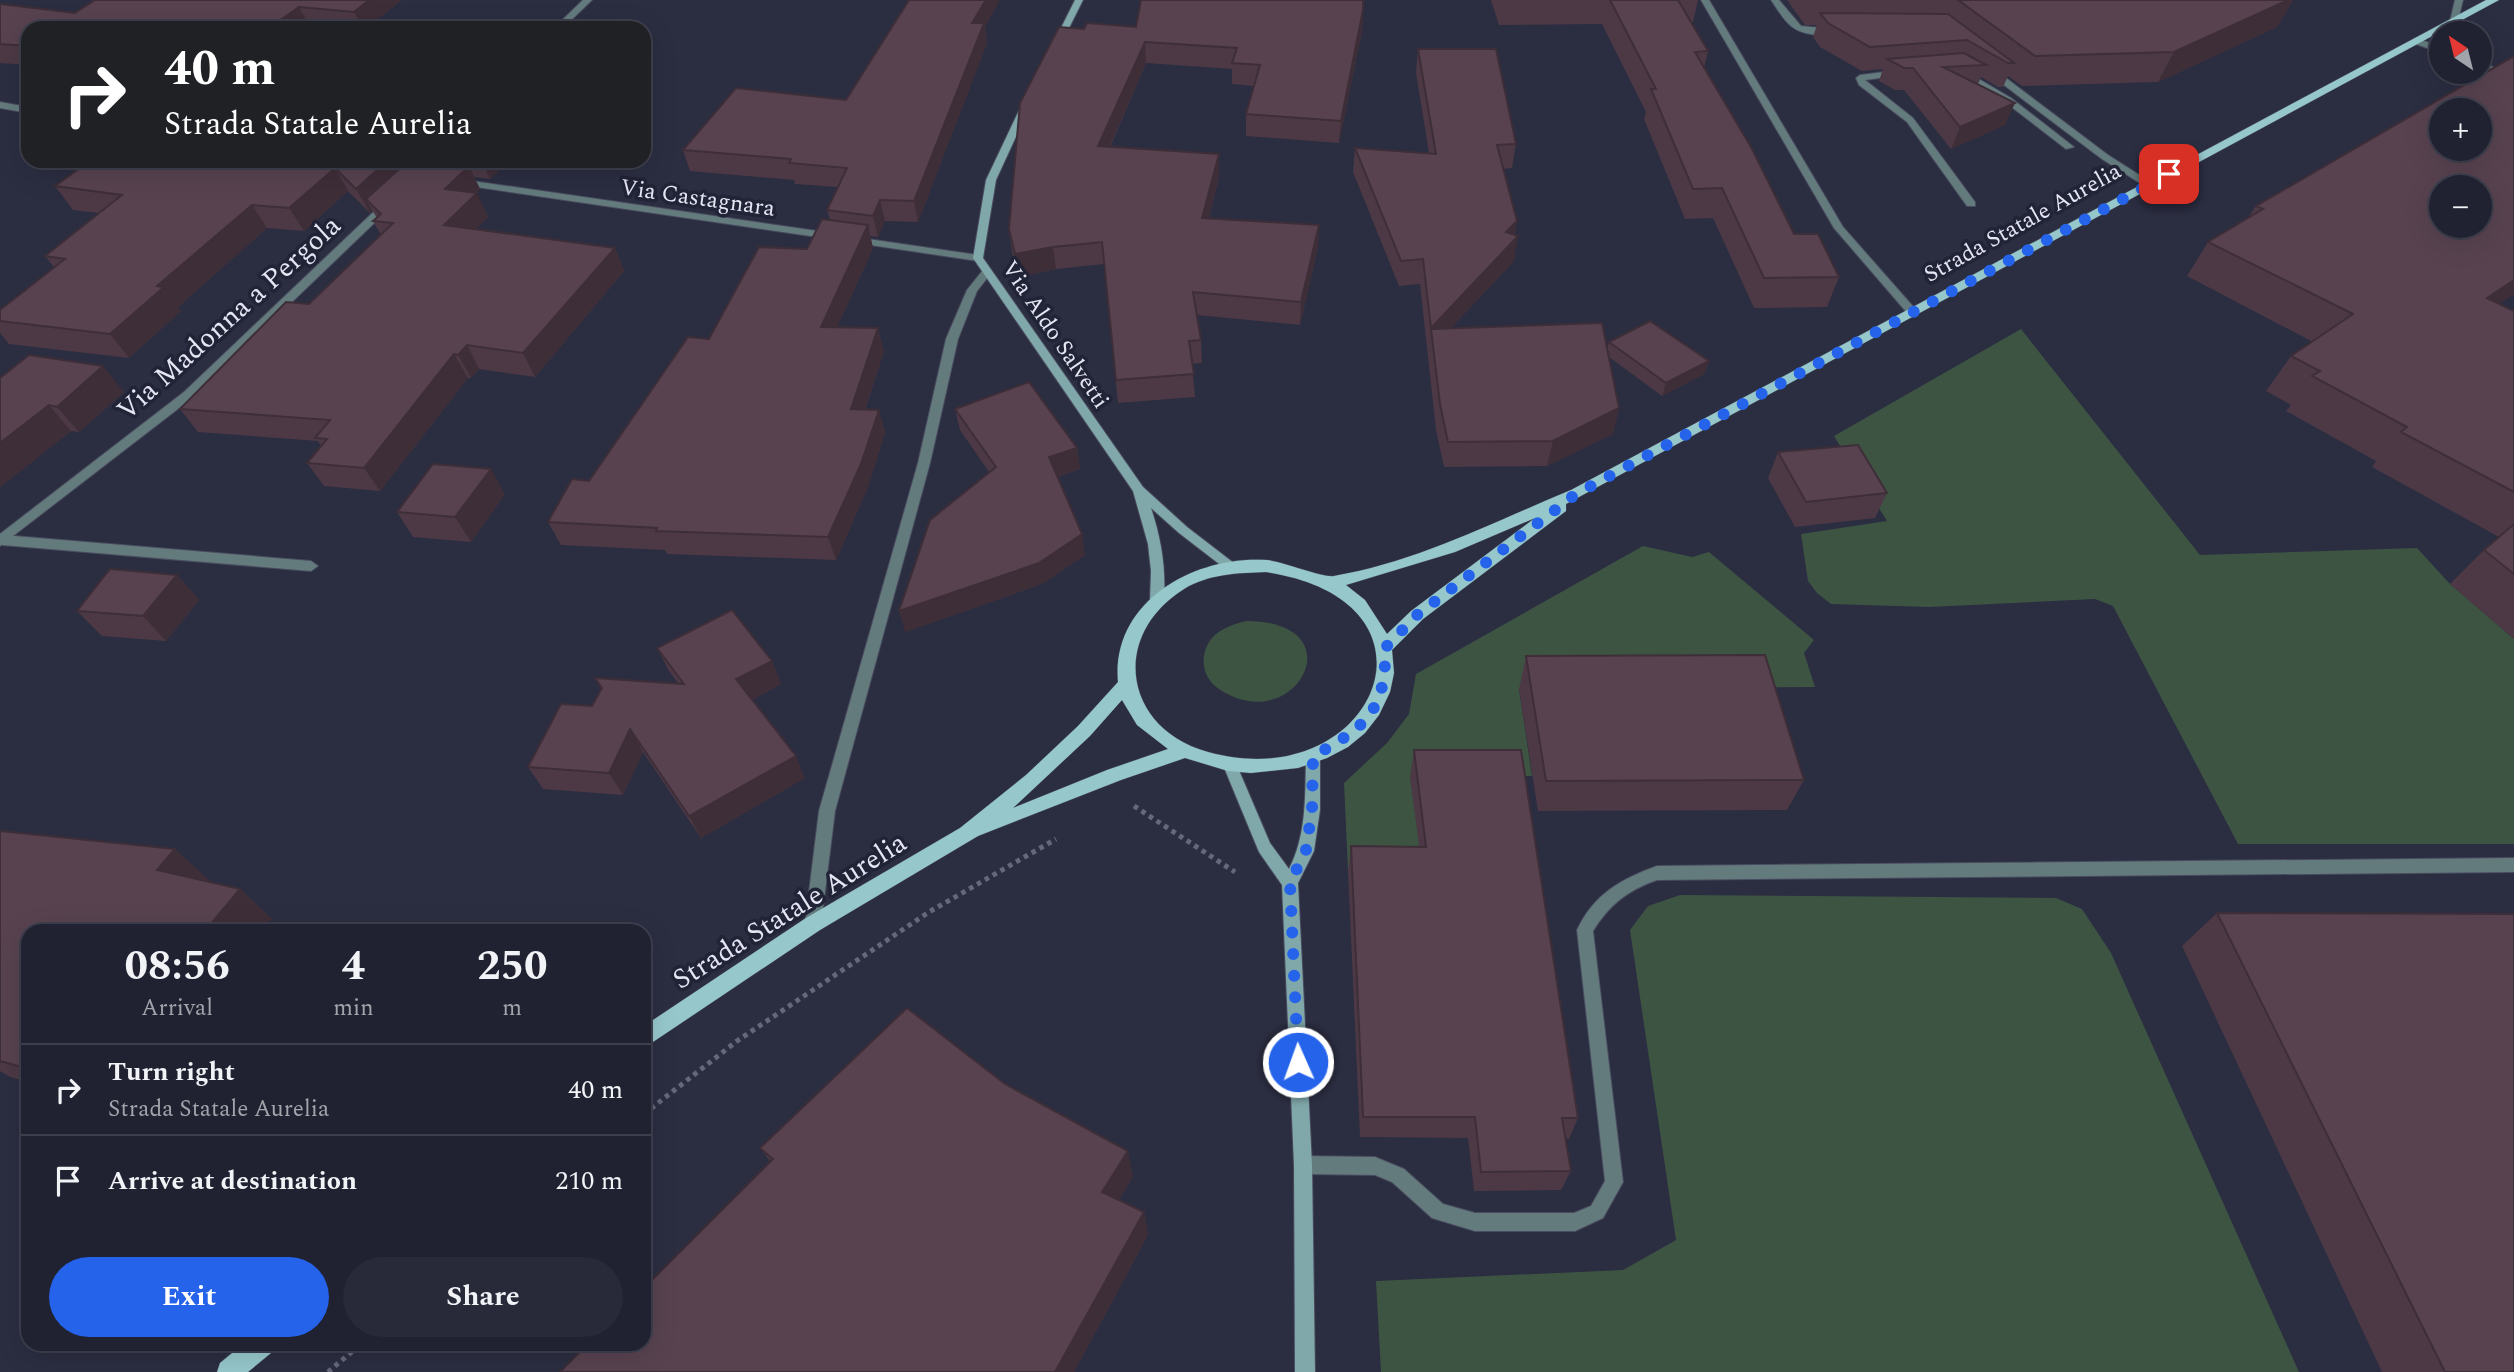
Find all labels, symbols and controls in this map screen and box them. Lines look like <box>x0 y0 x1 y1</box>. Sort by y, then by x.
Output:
north arrow <box>2429 21 2492 84</box>
map controls <box>2429 21 2492 238</box>
text: 40 m <box>164 32 275 107</box>
icon: right <box>49 49 140 140</box>
button: + <box>2429 98 2492 161</box>
text: Strada Statale Aurelia <box>164 100 472 149</box>
pin <box>2139 144 2199 204</box>
street label: Strada Statale Aurelia <box>1918 154 2128 292</box>
icon: arrive <box>2150 155 2188 193</box>
street label: Via Castagnara <box>618 170 777 227</box>
button: − <box>2429 175 2492 238</box>
street label: Via Madonna a Pergola <box>107 205 351 431</box>
street label: Via Aldo Salvetti <box>992 254 1117 416</box>
street label: Strada Statale Aurelia <box>664 822 916 1001</box>
text: 08:56 <box>124 935 230 998</box>
text: 4 <box>342 935 365 998</box>
text: 250 <box>477 935 548 998</box>
text: Arrival <box>141 991 213 1026</box>
text: min <box>333 991 374 1026</box>
text: m <box>502 991 522 1026</box>
position arrow <box>1261 1025 1335 1099</box>
text: Turn right <box>108 1052 235 1092</box>
text: 40 m <box>568 1070 623 1110</box>
icon: right <box>49 1071 87 1109</box>
text: Strada Statale Aurelia <box>108 1092 329 1127</box>
text: Arrive at destination <box>108 1161 357 1201</box>
text: 210 m <box>555 1161 623 1201</box>
icon: arrive <box>49 1162 87 1200</box>
button: Exit <box>49 1257 329 1337</box>
button: Share <box>343 1257 623 1337</box>

